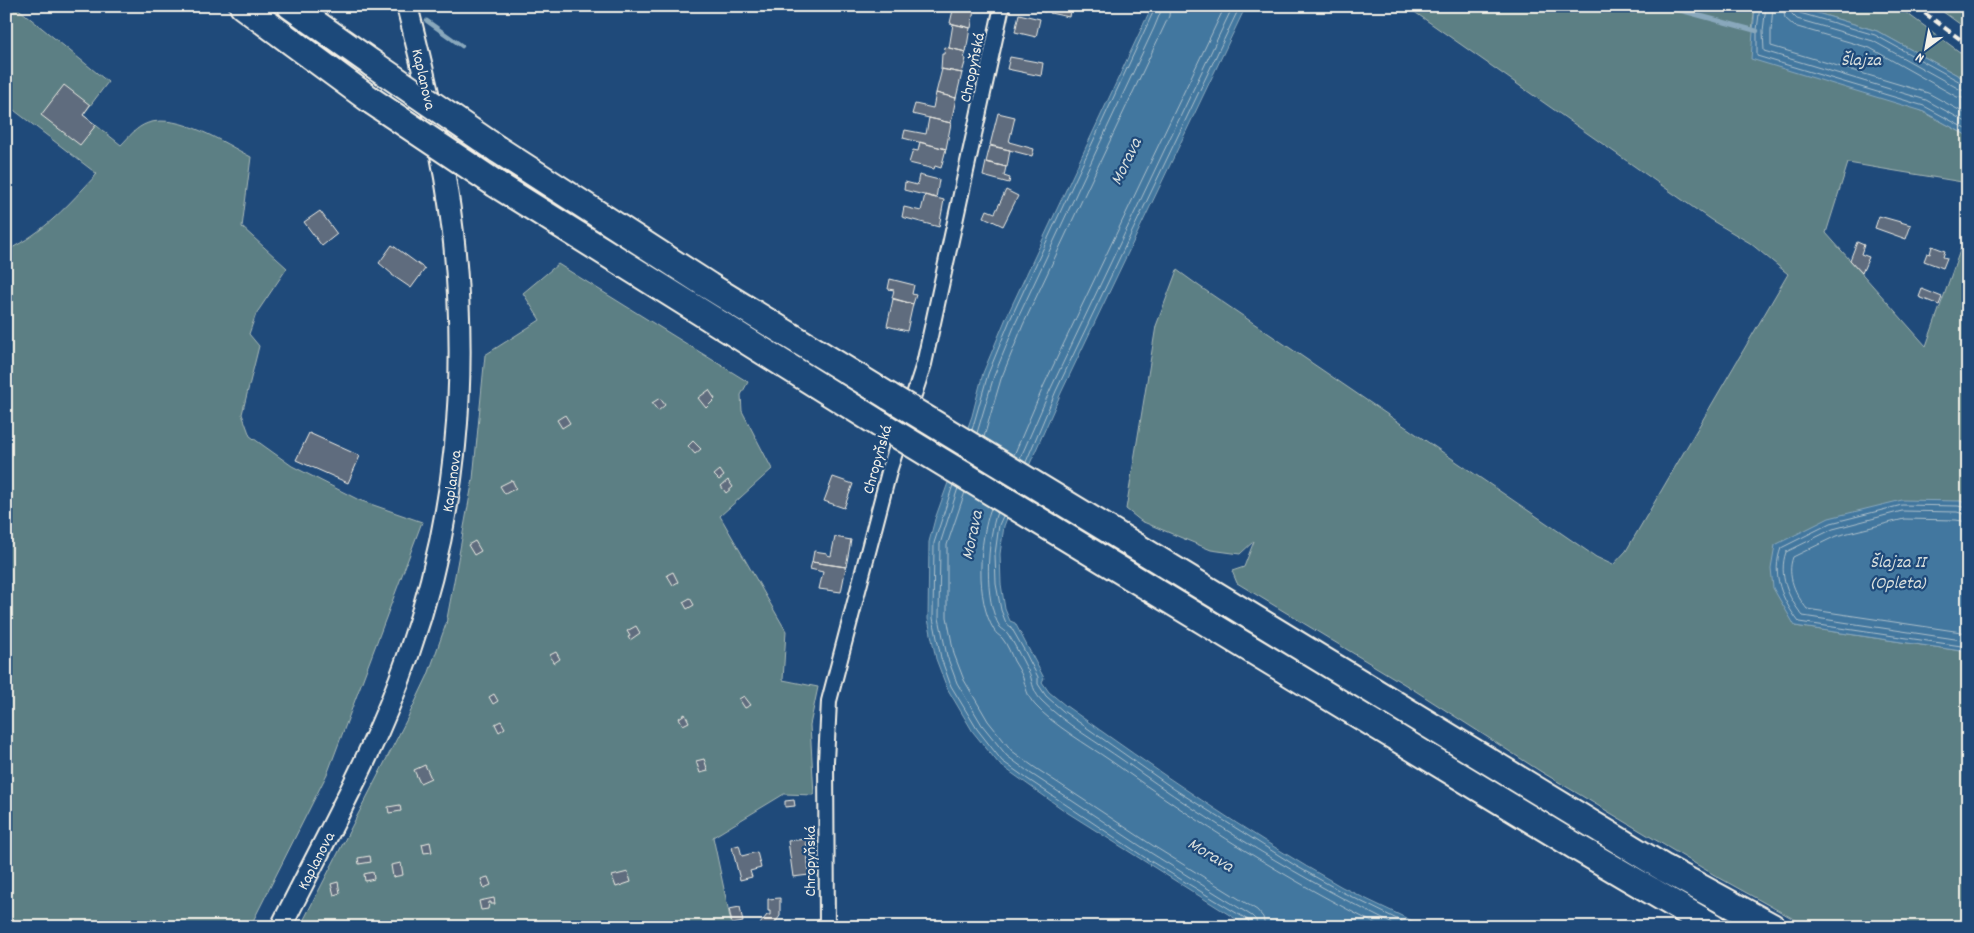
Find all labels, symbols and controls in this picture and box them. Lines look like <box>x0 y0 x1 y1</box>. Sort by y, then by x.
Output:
north arrow <box>1902 22 1952 72</box>
street label: Chropyňská <box>955 30 992 105</box>
street label: Kaplanova <box>404 47 441 113</box>
text: N <box>1912 47 1928 68</box>
water label: Šlajza <box>1841 49 1883 74</box>
water label: Morava <box>1105 133 1150 190</box>
street label: Chropyňská <box>858 422 899 497</box>
street label: Kaplanova <box>437 449 469 514</box>
water label: Morava <box>956 507 991 562</box>
water label: Šlajza II (Opleta) <box>1870 551 1928 597</box>
street label: Chropyňská <box>800 826 823 896</box>
street label: Kaplanova <box>293 828 342 894</box>
water label: Morava <box>1182 833 1239 880</box>

